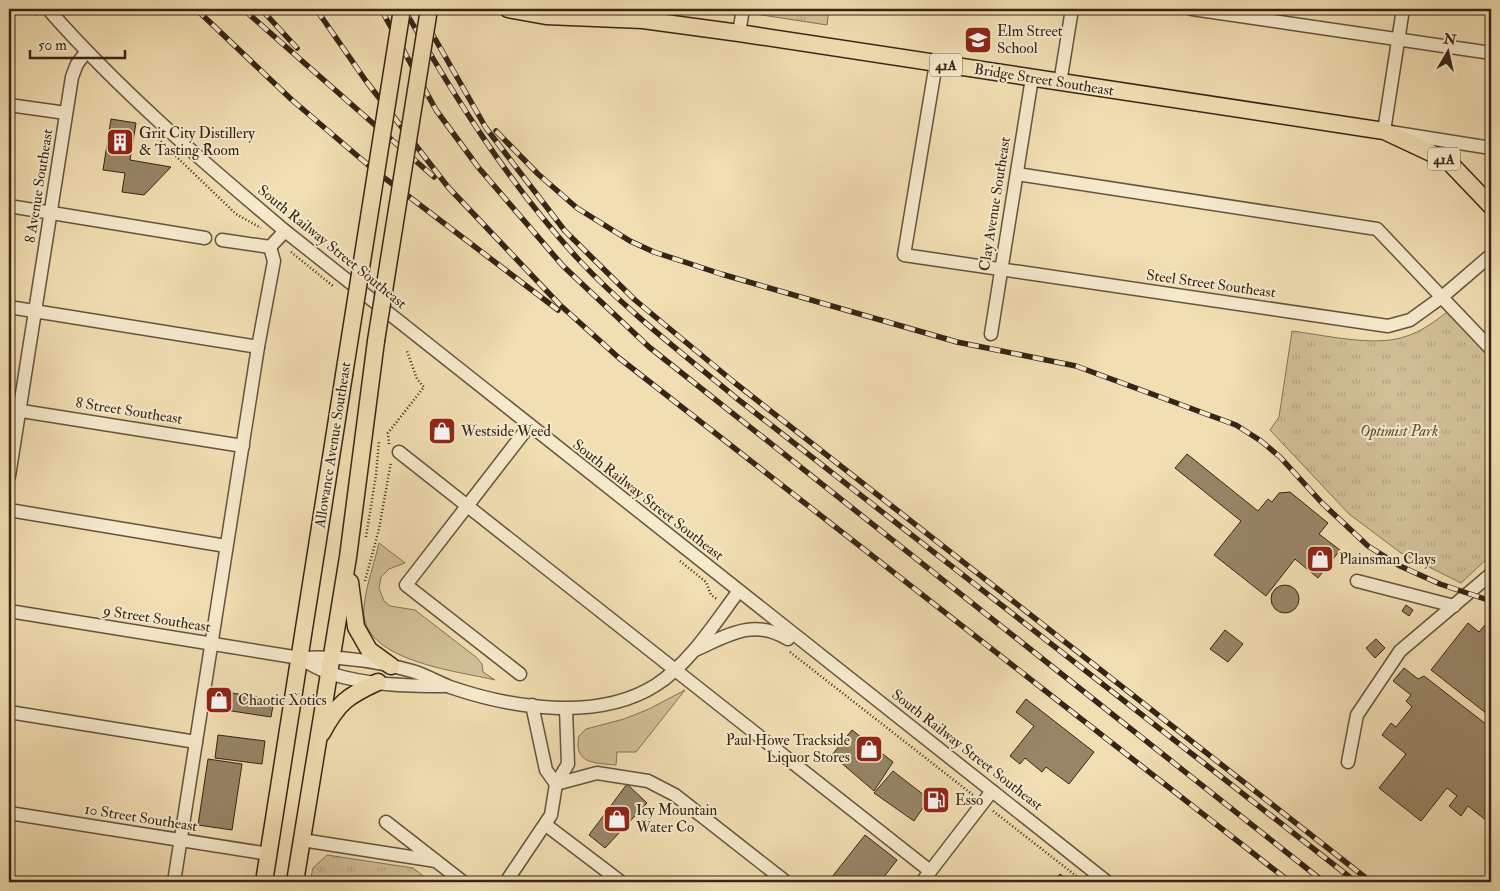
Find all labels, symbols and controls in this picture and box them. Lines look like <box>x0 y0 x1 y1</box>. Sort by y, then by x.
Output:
place label: Elm Street School <box>997 22 1063 58</box>
school or university icon: Elm Street School <box>963 25 993 55</box>
scale bar <box>30 28 125 60</box>
north arrow <box>1422 28 1472 78</box>
text: N <box>1441 30 1458 49</box>
text: 50 m <box>38 36 67 55</box>
road number: 41A <box>930 54 962 76</box>
street label: Bridge Street Southeast <box>973 60 1115 100</box>
place label: Grit City Distillery & Tasting Room <box>139 124 255 160</box>
street label: 8 Avenue Southeast <box>21 127 57 244</box>
building icon: Grit City Distillery & Tasting Room <box>105 127 135 157</box>
street label: Clay Avenue Southeast <box>975 135 1015 272</box>
road number: 41A <box>1428 148 1460 170</box>
street label: South Railway Street Southeast <box>254 181 411 313</box>
street label: Steel Street Southeast <box>1145 266 1277 303</box>
street label: Allowance Avenue Southeast <box>310 360 356 530</box>
street label: 8 Street Southeast <box>74 393 184 429</box>
shop icon: Westside Weed <box>427 416 457 446</box>
place label: Westside Weed <box>460 422 552 441</box>
park label: Optimist Park <box>1360 422 1438 441</box>
street label: South Railway Street Southeast <box>569 435 727 565</box>
shop icon: Plainsman Clays <box>1305 544 1335 574</box>
place label: Plainsman Clays <box>1339 550 1436 569</box>
street label: 9 Street Southeast <box>101 601 212 637</box>
shop icon: Chaotic Xotics <box>204 685 234 715</box>
street label: South Railway Street Southeast <box>888 685 1046 815</box>
place label: Chaotic Xotics <box>238 691 327 710</box>
place label: Paul Howe Trackside Liquor Stores <box>726 731 850 767</box>
shop icon: Paul Howe Trackside Liquor Stores <box>854 734 884 764</box>
fuel station icon: Esso <box>921 785 951 815</box>
place label: Esso <box>955 791 983 810</box>
street label: 10 Street Southeast <box>83 800 199 836</box>
place label: Icy Mountain Water Co <box>635 801 718 837</box>
shop icon: Icy Mountain Water Co <box>602 804 632 834</box>

